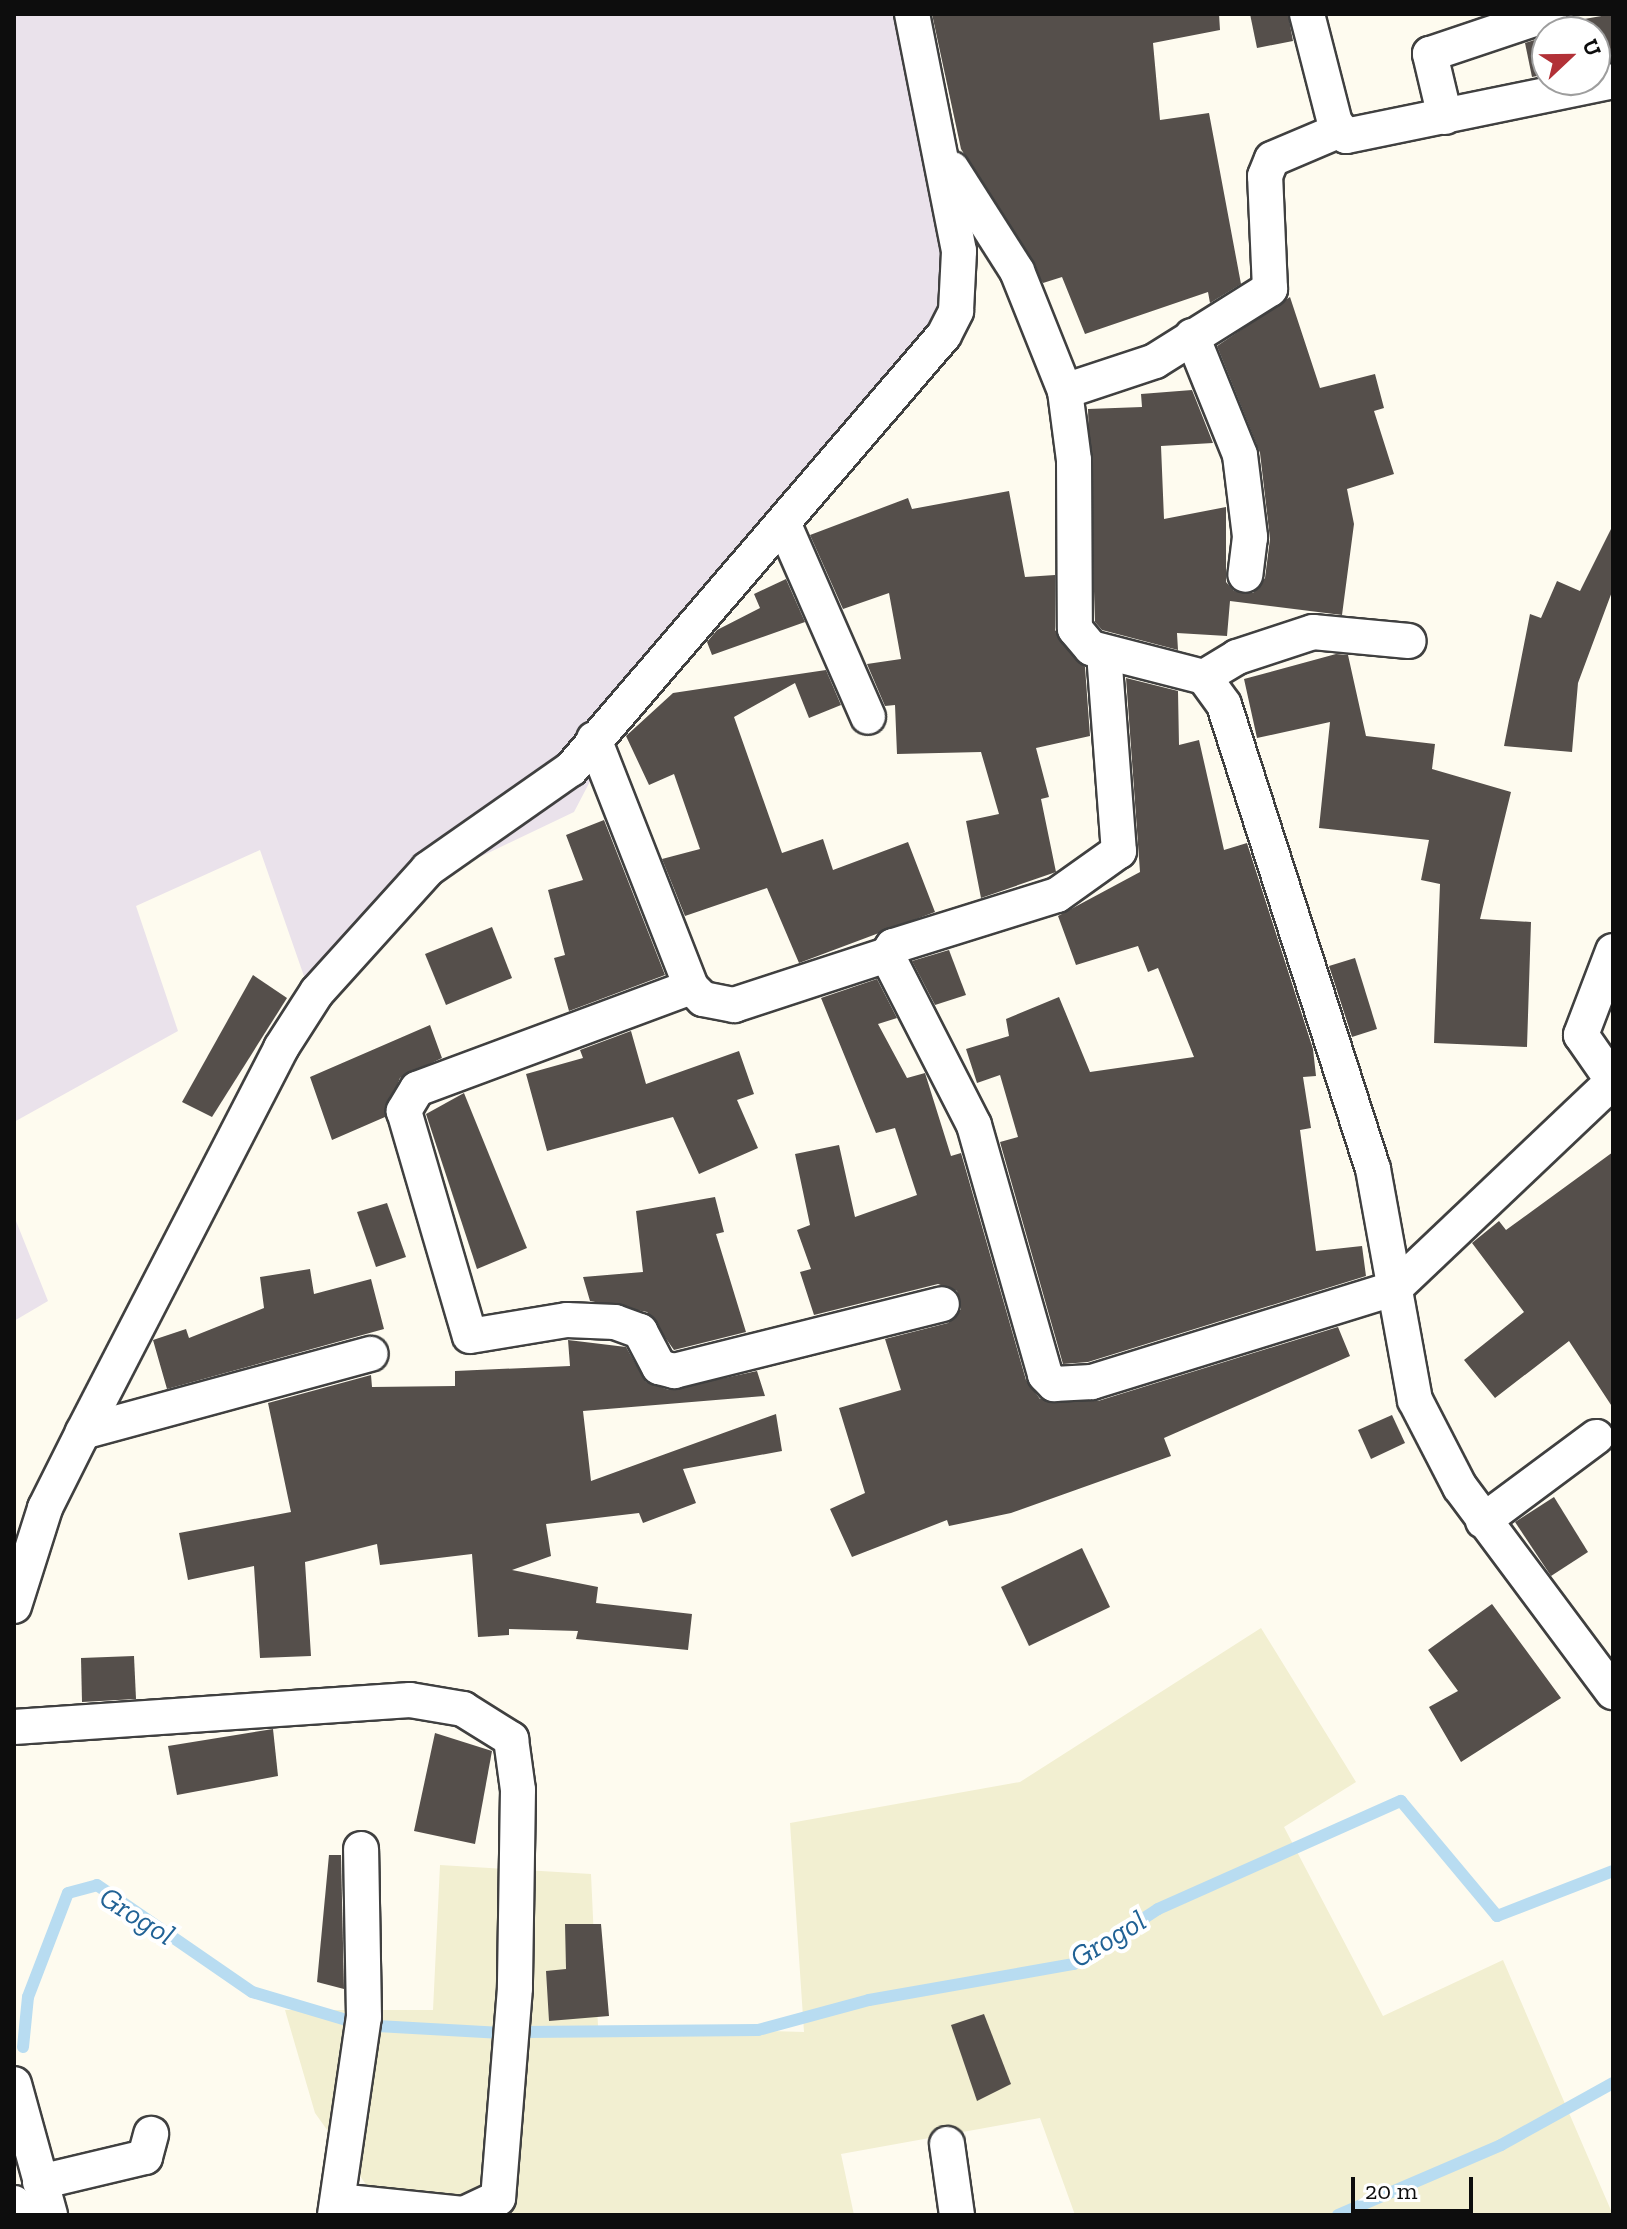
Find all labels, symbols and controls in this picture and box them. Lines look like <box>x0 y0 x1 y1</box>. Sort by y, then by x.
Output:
north arrow <box>1531 16 1611 96</box>
text: U <box>1576 35 1607 60</box>
water label: Grogol <box>93 1879 181 1953</box>
water label: Grogol <box>1064 1903 1152 1975</box>
scale bar <box>1355 2161 1477 2211</box>
text: 20 m <box>1365 2176 1417 2205</box>

